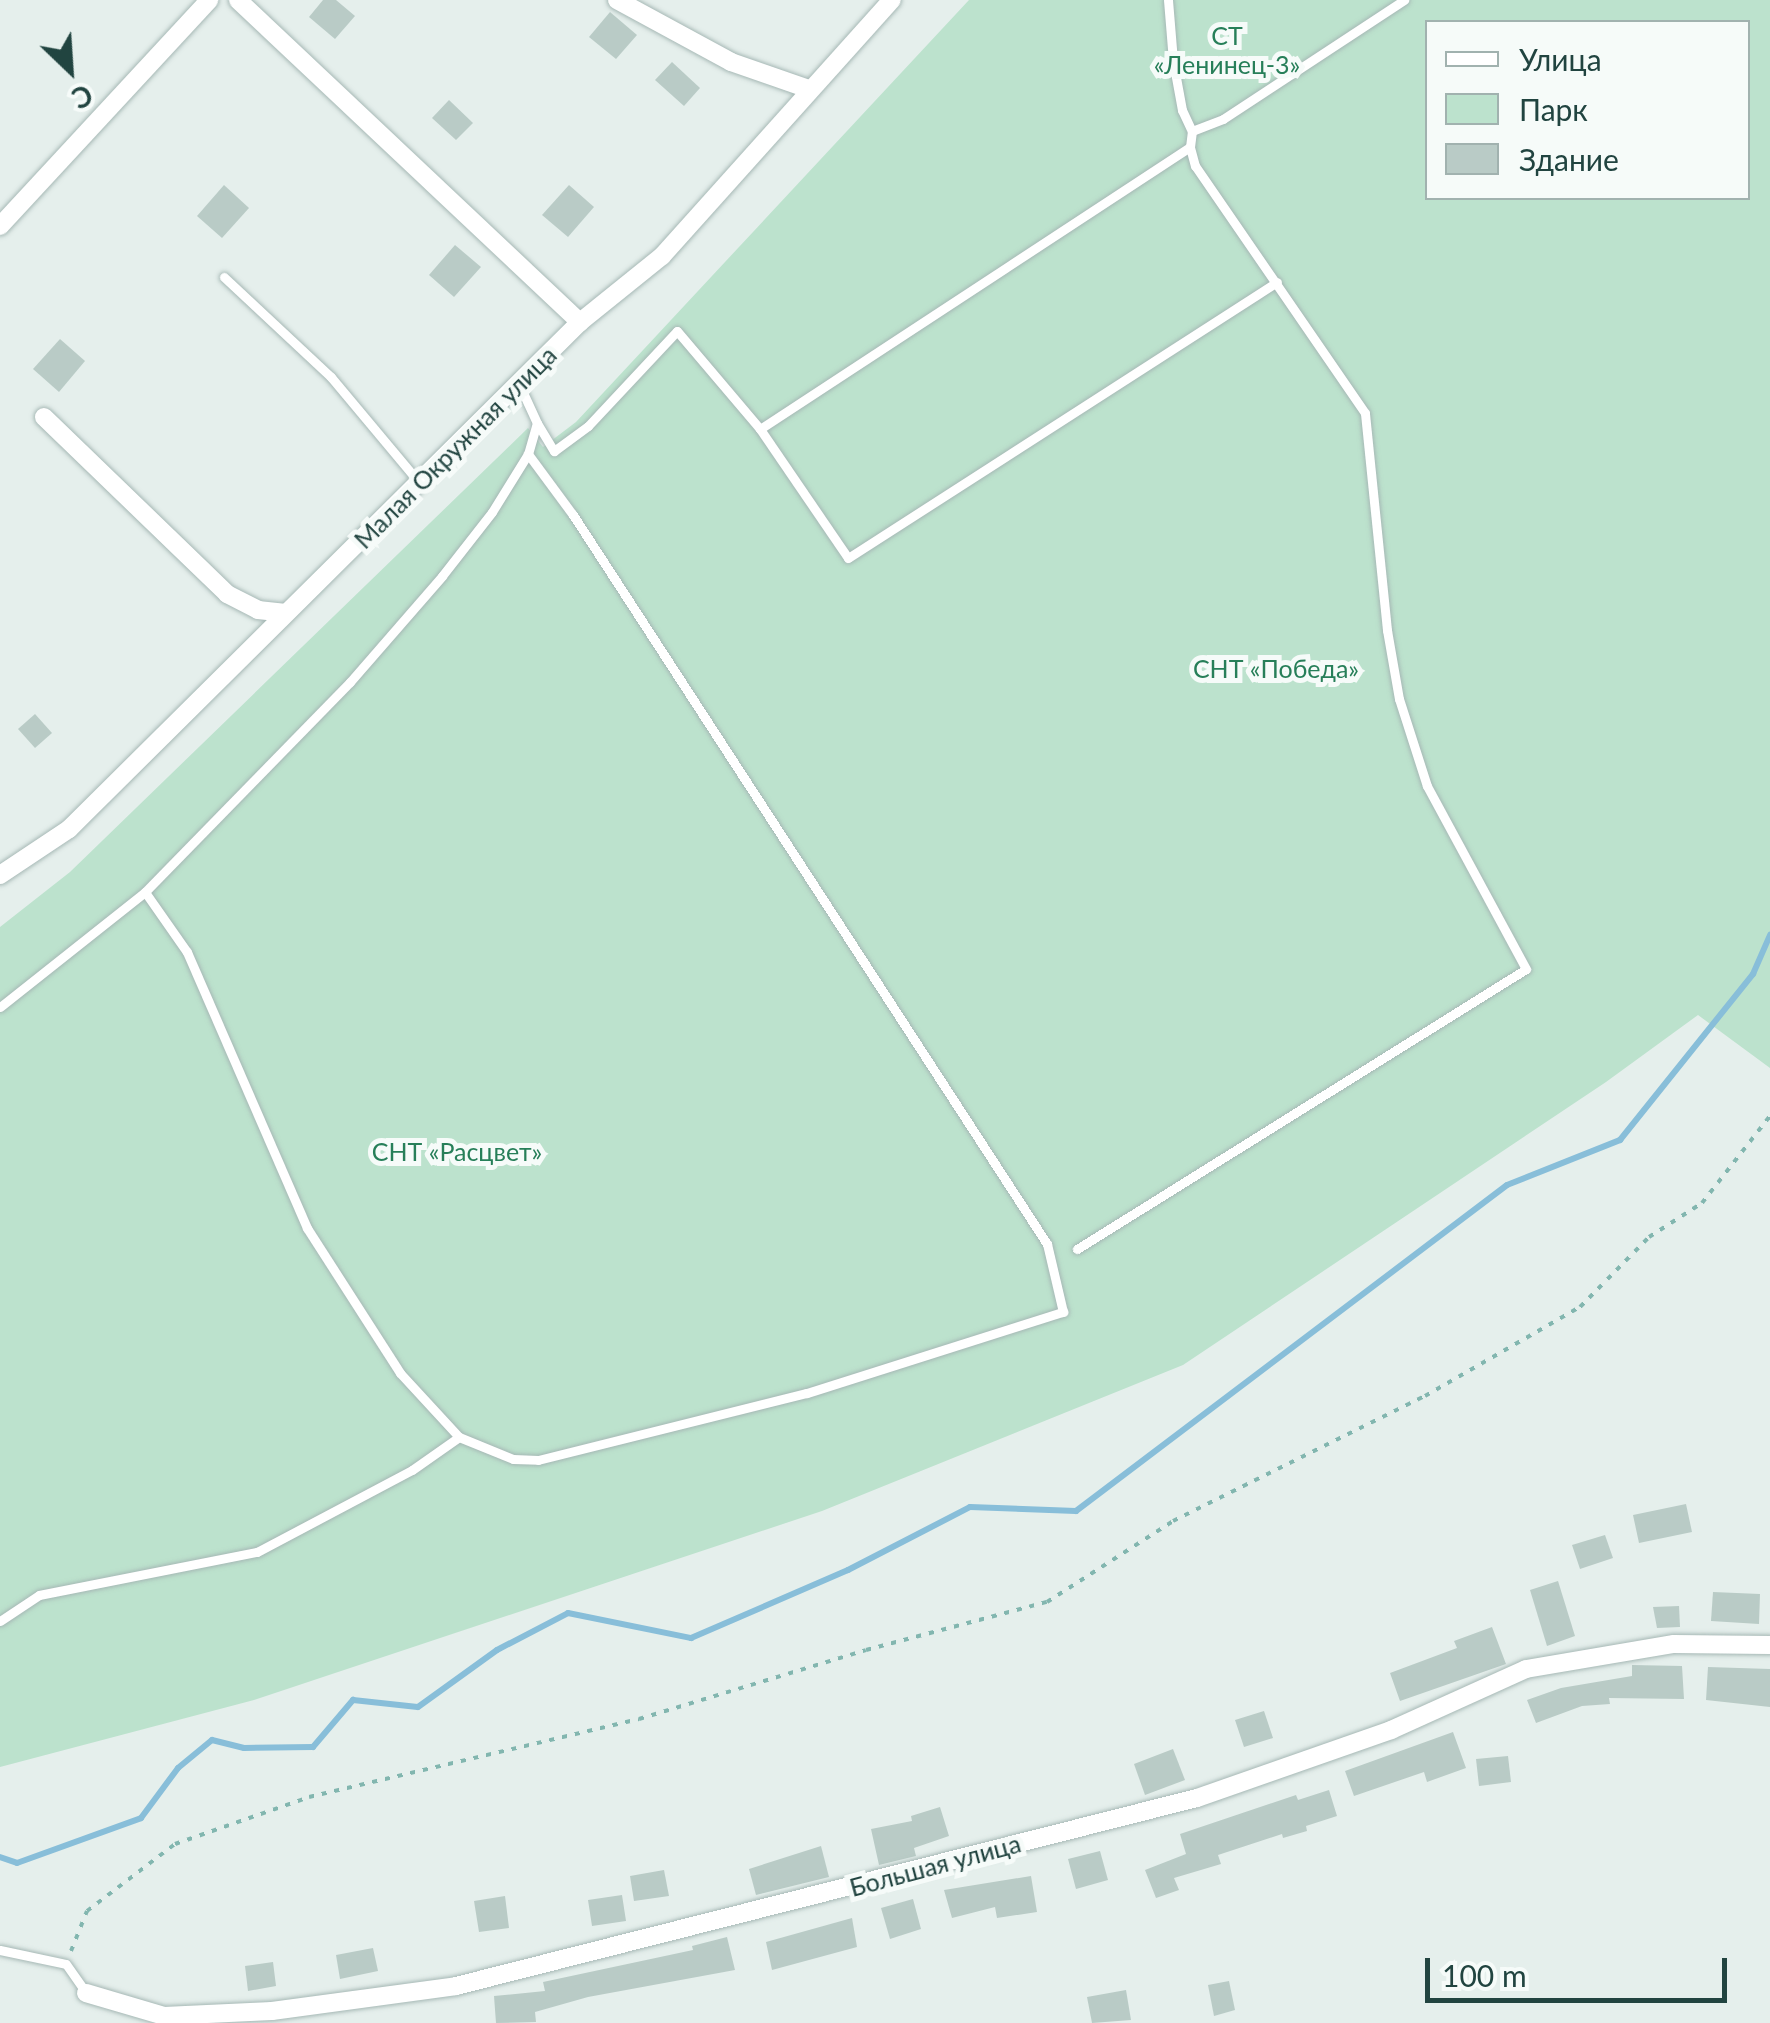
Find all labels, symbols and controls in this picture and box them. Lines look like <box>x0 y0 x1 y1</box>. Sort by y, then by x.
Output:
north arrow <box>20 20 120 120</box>
legend <box>1425 20 1750 200</box>
park label: СТ «Ленинец-3» <box>1154 21 1300 80</box>
text: Улица <box>1519 41 1602 77</box>
text: С <box>67 78 98 117</box>
text: Парк <box>1519 91 1588 127</box>
text: Здание <box>1519 141 1619 177</box>
street label: Малая Окружная улица <box>348 340 562 554</box>
park label: СНТ «Победа» <box>1193 653 1359 683</box>
park label: СНТ «Расцвет» <box>372 1136 542 1166</box>
street label: Большая улица <box>846 1828 1024 1902</box>
scale bar <box>1430 1938 1732 2000</box>
text: 100 m <box>1442 1957 1527 1993</box>

